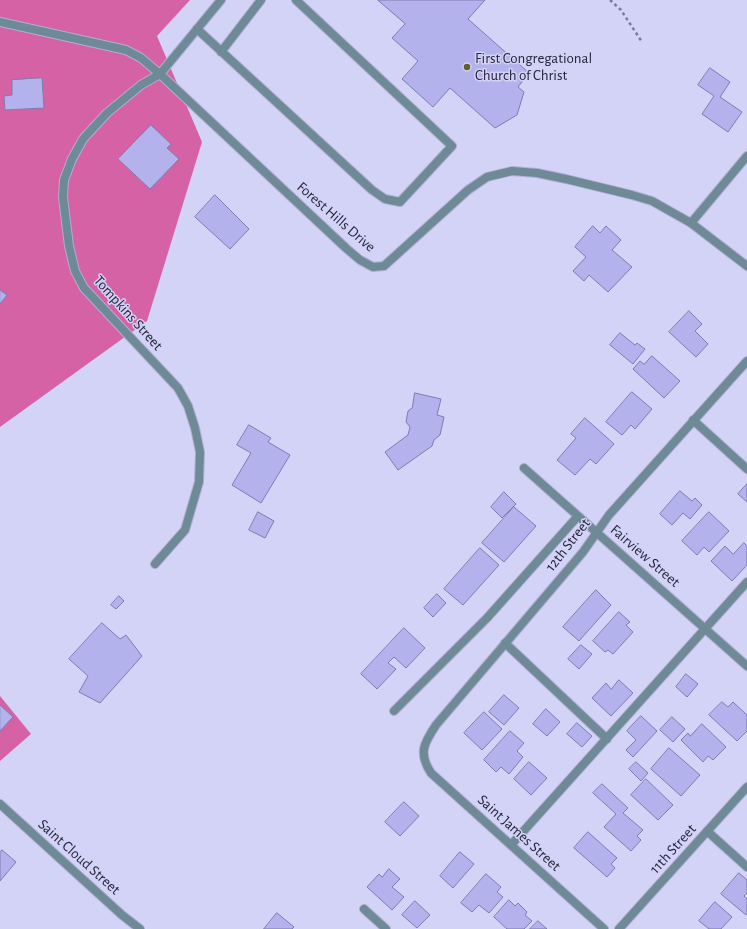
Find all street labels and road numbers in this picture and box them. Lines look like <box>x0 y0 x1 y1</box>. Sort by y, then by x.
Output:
street label: Forest Hills Drive <box>293 178 379 256</box>
street label: Tompkins Street <box>90 272 166 354</box>
street label: 12th Street <box>542 515 594 575</box>
street label: Fairview Street <box>606 521 684 591</box>
street label: Saint James Street <box>474 791 564 875</box>
street label: Saint Cloud Street <box>34 815 124 899</box>
street label: 11th Street <box>646 820 700 878</box>

